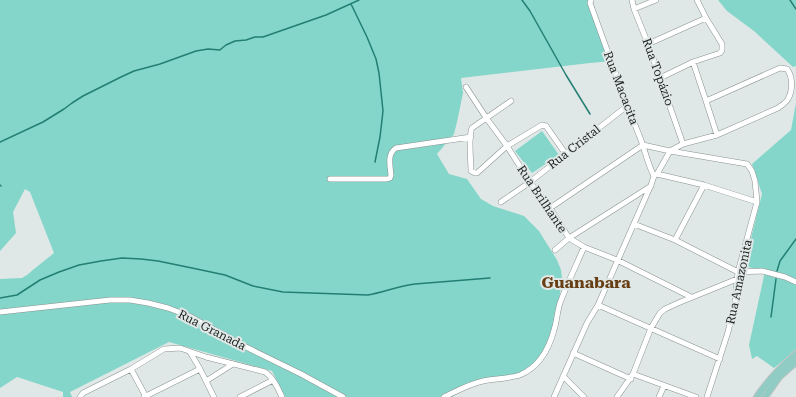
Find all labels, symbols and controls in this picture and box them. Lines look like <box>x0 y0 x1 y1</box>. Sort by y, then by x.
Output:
street label: Rua Topázio <box>639 36 677 108</box>
street label: Rua Macacita <box>601 49 642 127</box>
street label: Rua Cristal <box>545 122 603 172</box>
street label: Rua Brilhante <box>514 163 570 236</box>
street label: Rua Amazonita <box>723 238 755 326</box>
district label: Guanabara <box>541 273 631 292</box>
street label: Rua Granada <box>176 307 249 353</box>

